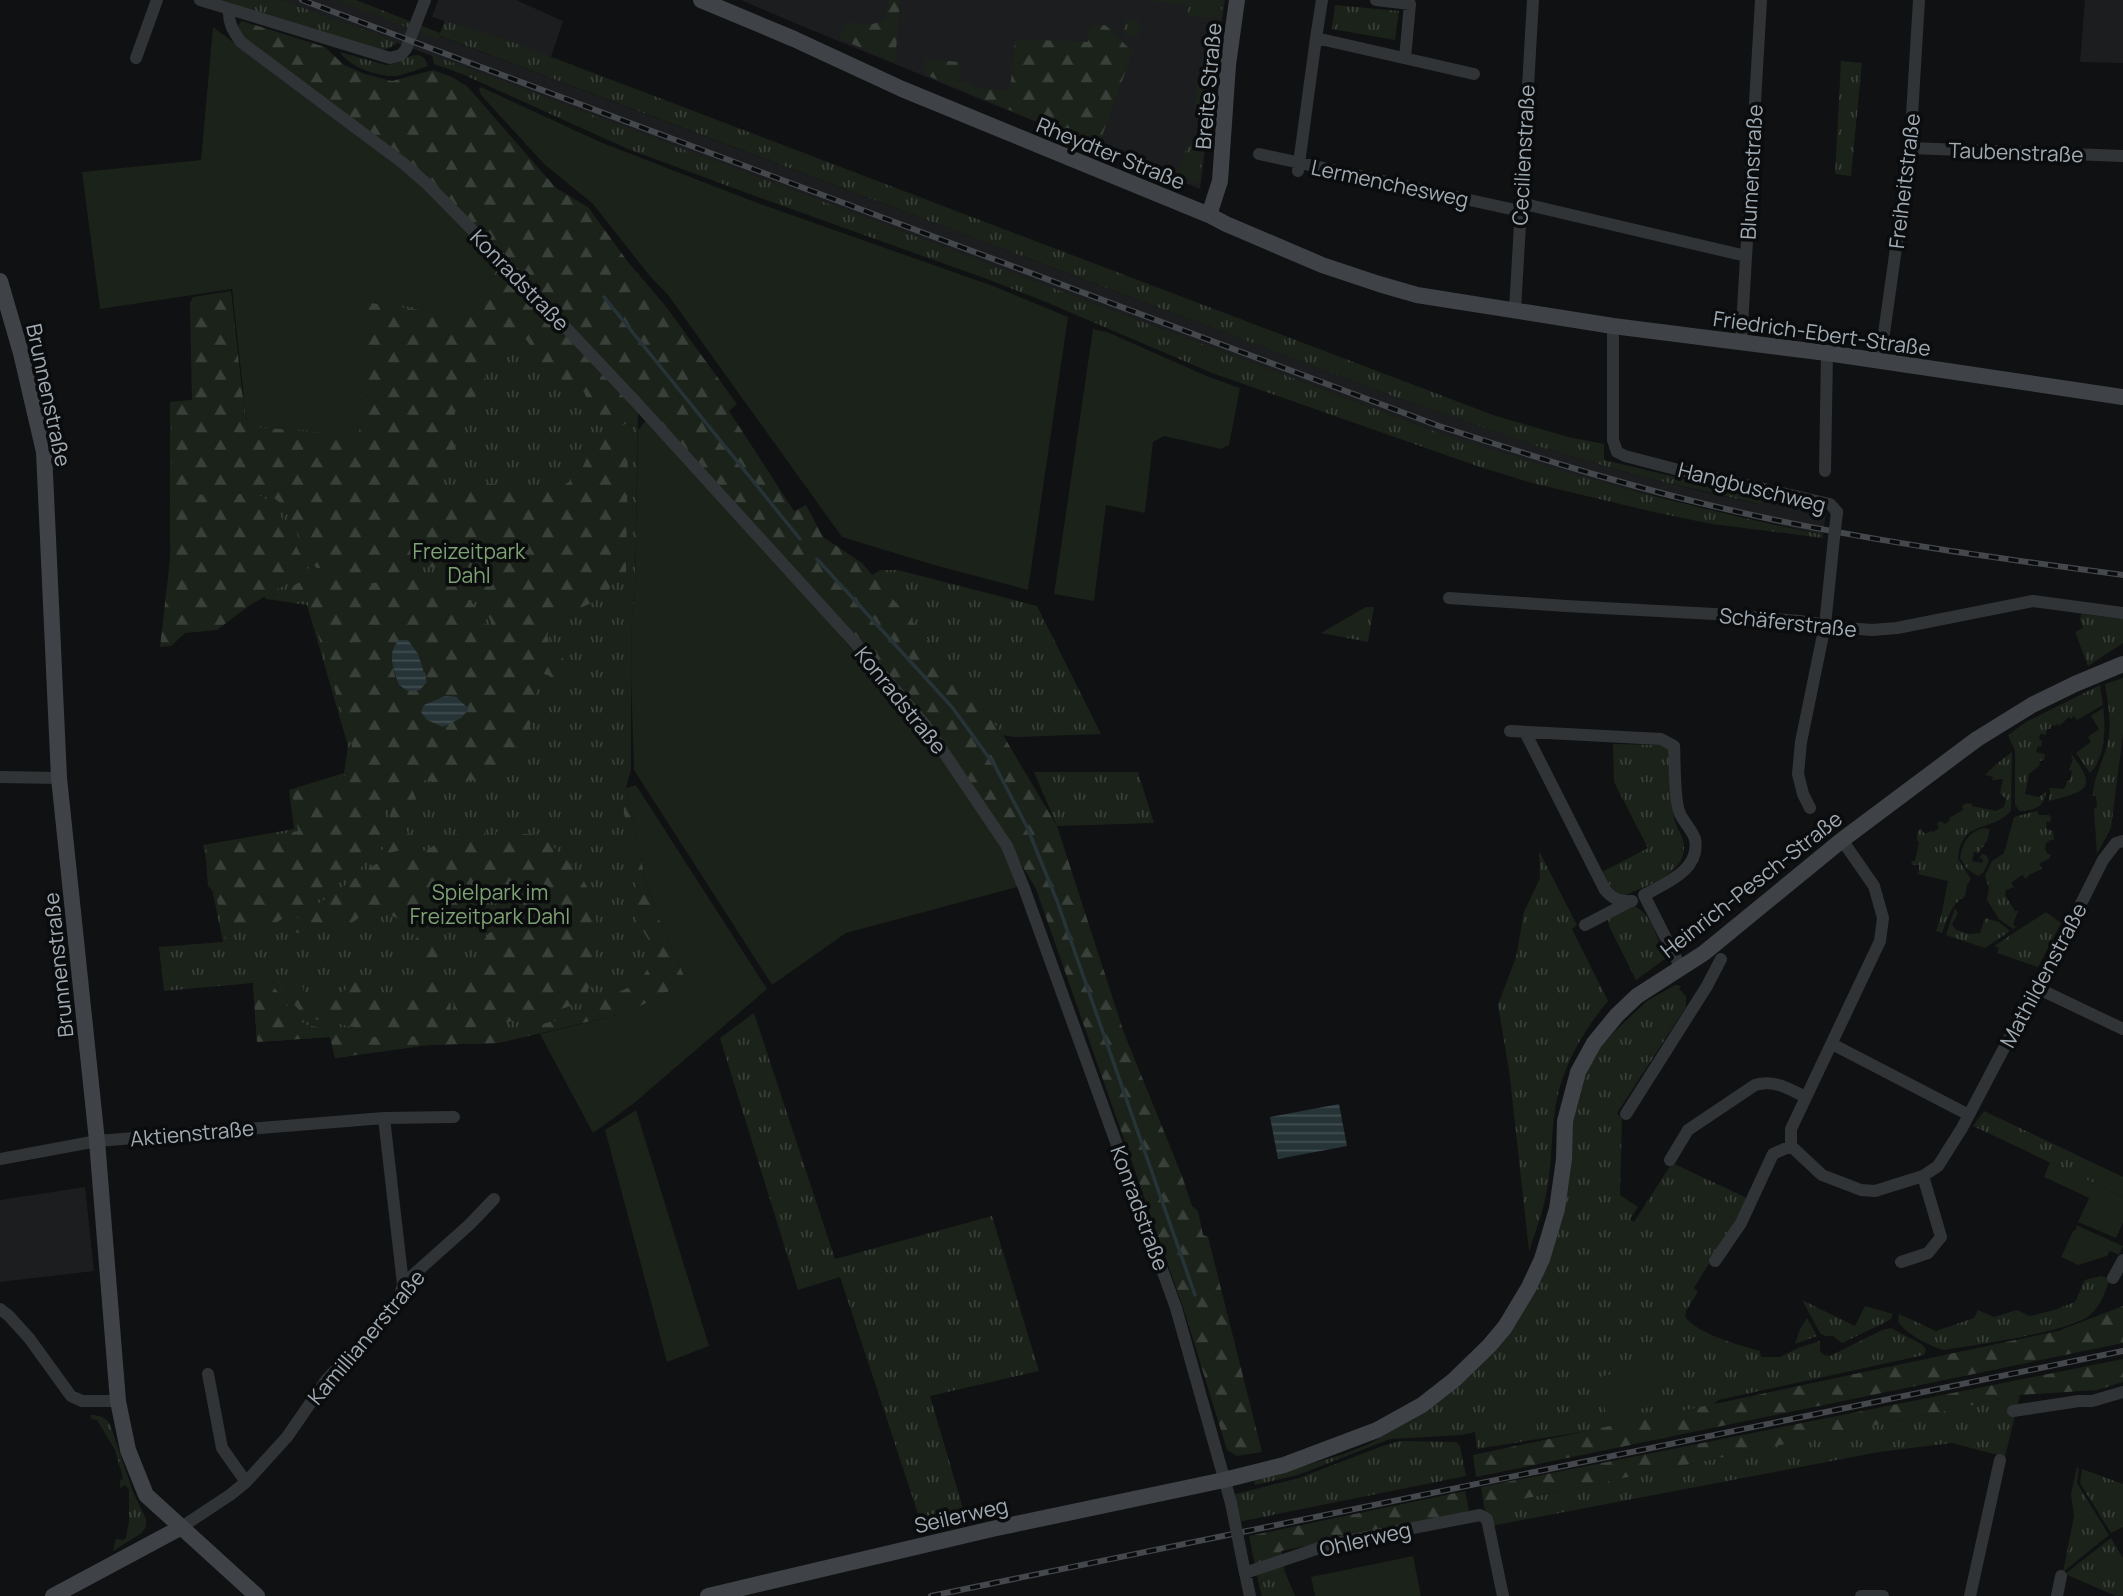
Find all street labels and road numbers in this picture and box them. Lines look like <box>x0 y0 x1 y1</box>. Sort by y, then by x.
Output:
street label: Breite Straße <box>1189 22 1227 150</box>
street label: Cecilienstraße <box>1505 84 1541 226</box>
street label: Blumenstraße <box>1733 104 1769 240</box>
street label: Rheydter Straße <box>1033 110 1189 196</box>
street label: Freiheitstraße <box>1882 112 1926 250</box>
street label: Taubenstraße <box>1948 136 2084 168</box>
street label: Lermenchesweg <box>1309 153 1471 213</box>
street label: Konradstraße <box>464 223 576 337</box>
street label: Friedrich-Ebert-Straße <box>1711 304 1933 362</box>
street label: Brunnenstraße <box>20 321 78 469</box>
street label: Hangbuschweg <box>1675 455 1829 519</box>
street label: Schäferstraße <box>1718 601 1858 643</box>
street label: Konradstraße <box>849 640 953 760</box>
street label: Heinrich-Pesch-Straße <box>1654 804 1848 964</box>
street label: Brunnenstraße <box>36 891 80 1039</box>
street label: Mathildenstraße <box>1993 898 2093 1052</box>
street label: Aktienstraße <box>129 1114 255 1152</box>
street label: Konradstraße <box>1104 1142 1176 1274</box>
street label: Kamillianerstraße <box>301 1264 431 1410</box>
street label: Seilerweg <box>911 1491 1011 1539</box>
street label: Ohlerweg <box>1317 1515 1413 1563</box>

